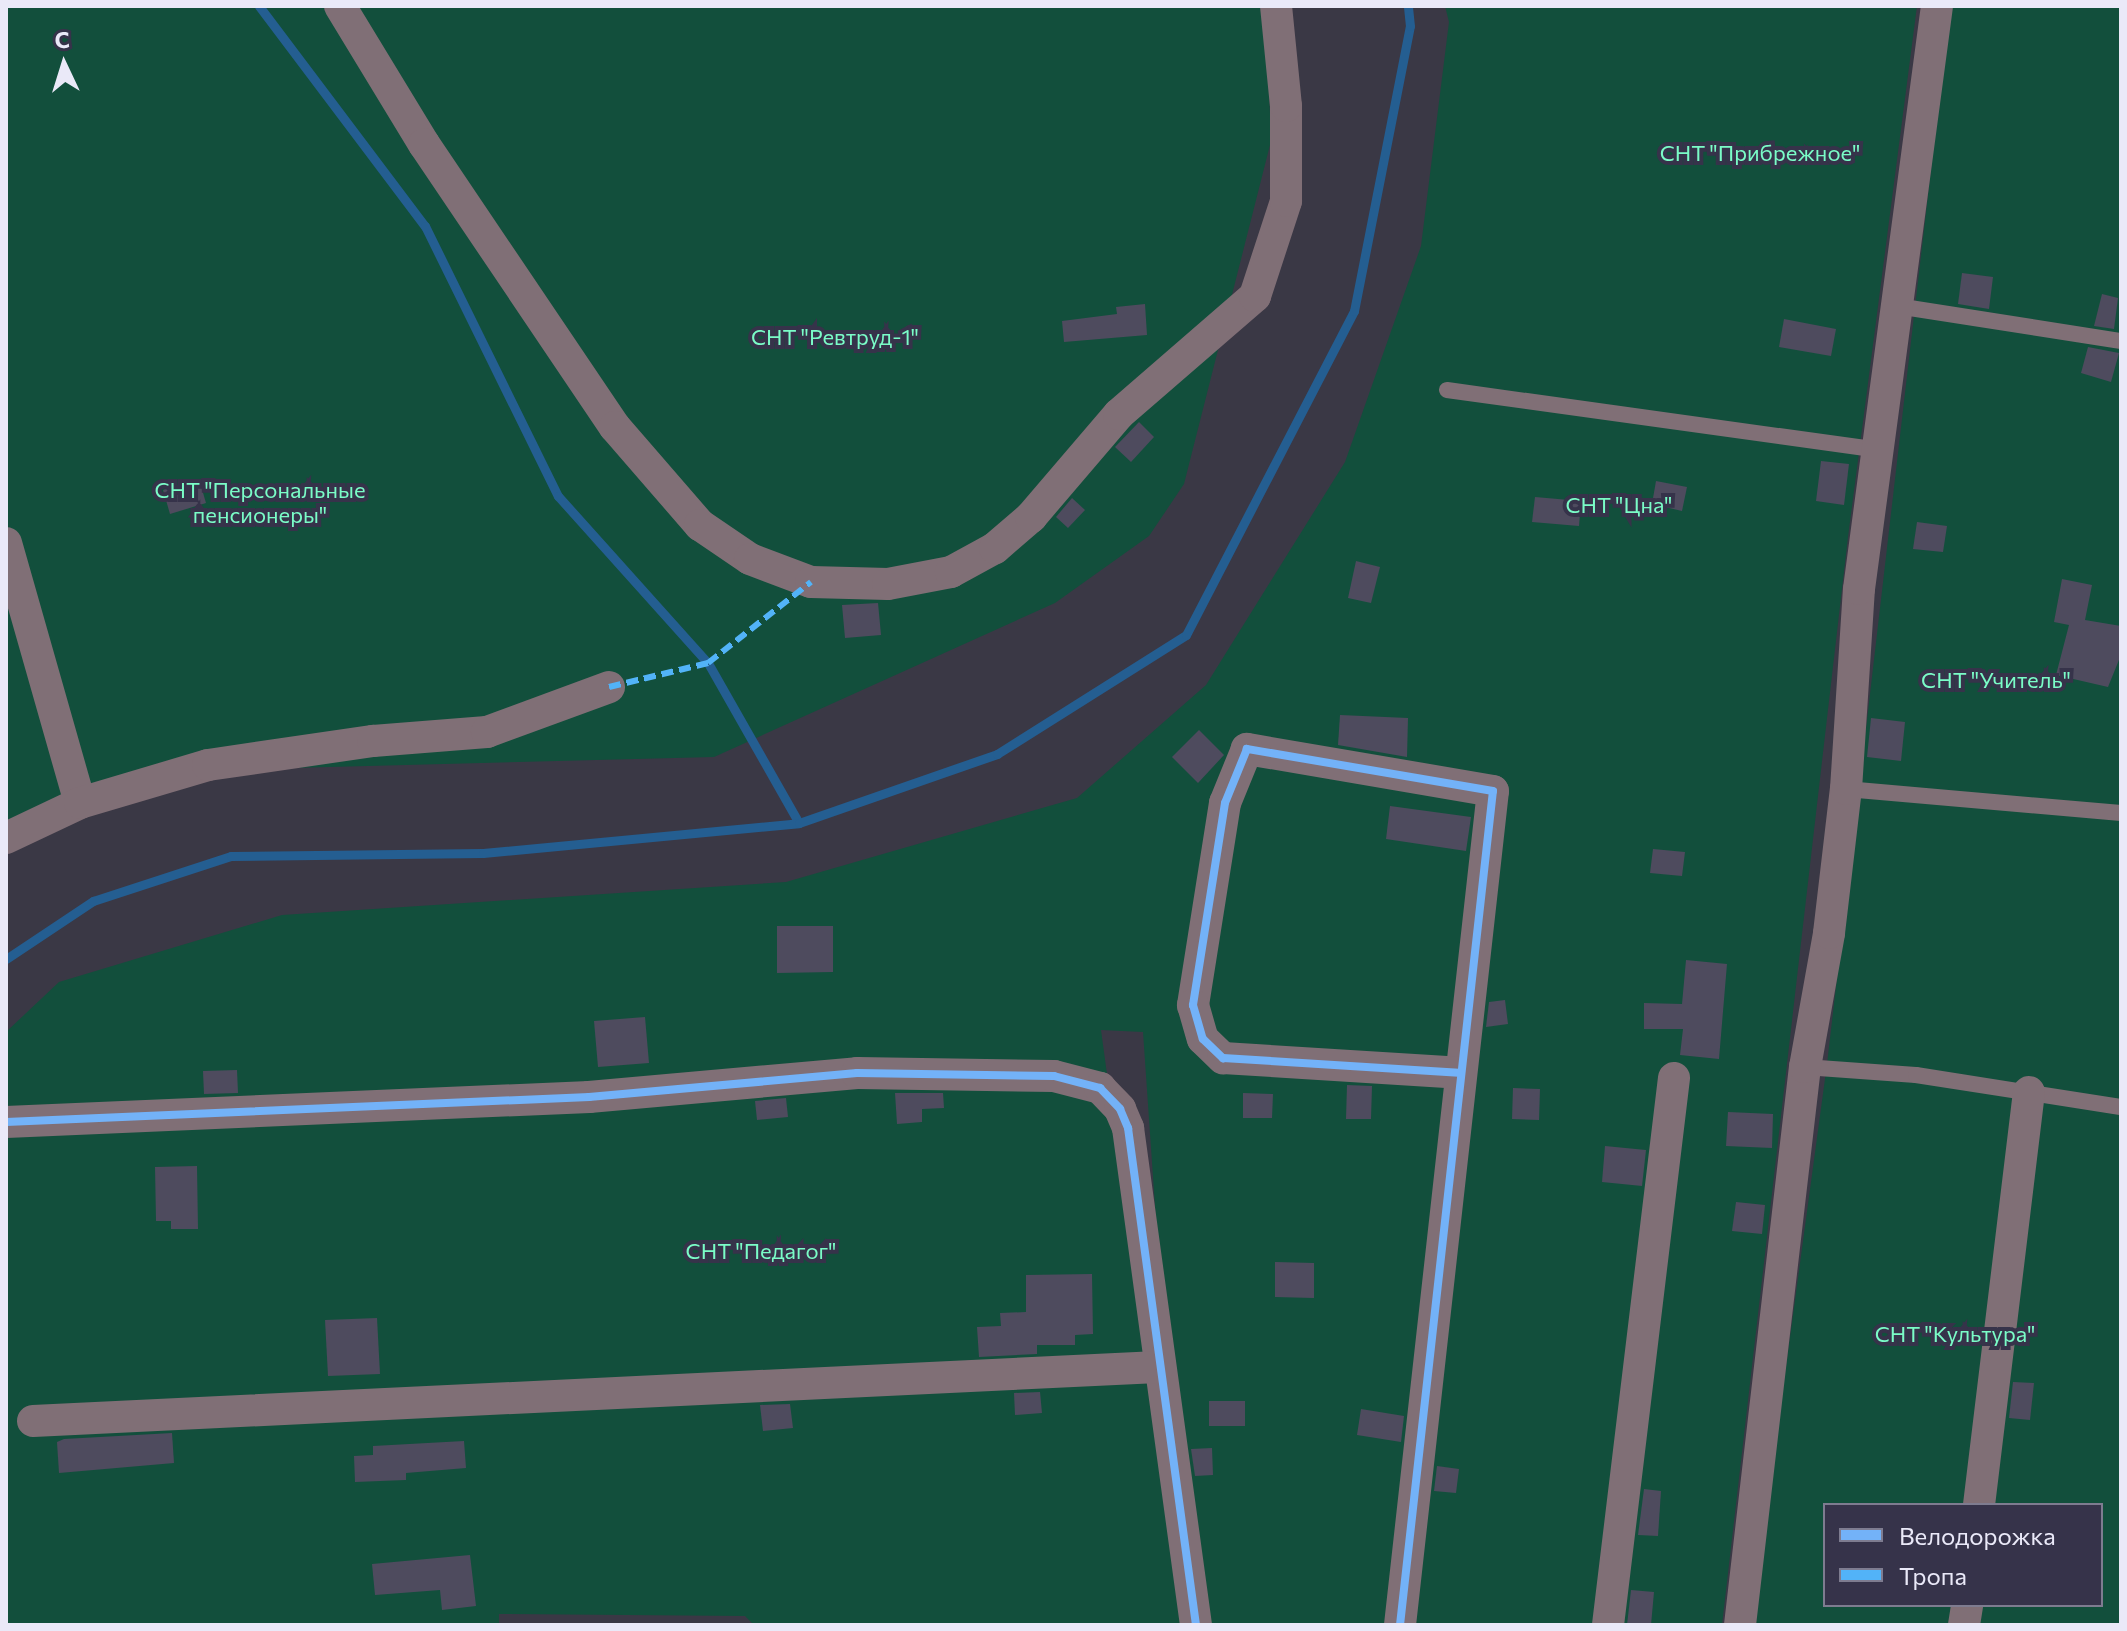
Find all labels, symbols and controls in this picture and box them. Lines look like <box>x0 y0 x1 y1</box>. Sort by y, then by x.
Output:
north arrow <box>24 24 104 104</box>
text: С <box>54 26 71 54</box>
park label: СНТ "Прибрежное" <box>1660 140 1860 166</box>
park label: СНТ "Ревтруд-1" <box>751 324 919 350</box>
park label: СНТ "Персональные пенсионеры" <box>155 476 365 528</box>
park label: СНТ "Цна" <box>1566 492 1672 518</box>
park label: СНТ "Учитель" <box>1921 667 2071 693</box>
park label: СНТ "Педагог" <box>686 1238 836 1264</box>
park label: СНТ "Культура" <box>1875 1321 2035 1347</box>
legend <box>1823 1503 2103 1607</box>
text: Велодорожка <box>1899 1521 2056 1550</box>
text: Тропа <box>1899 1561 1967 1590</box>

